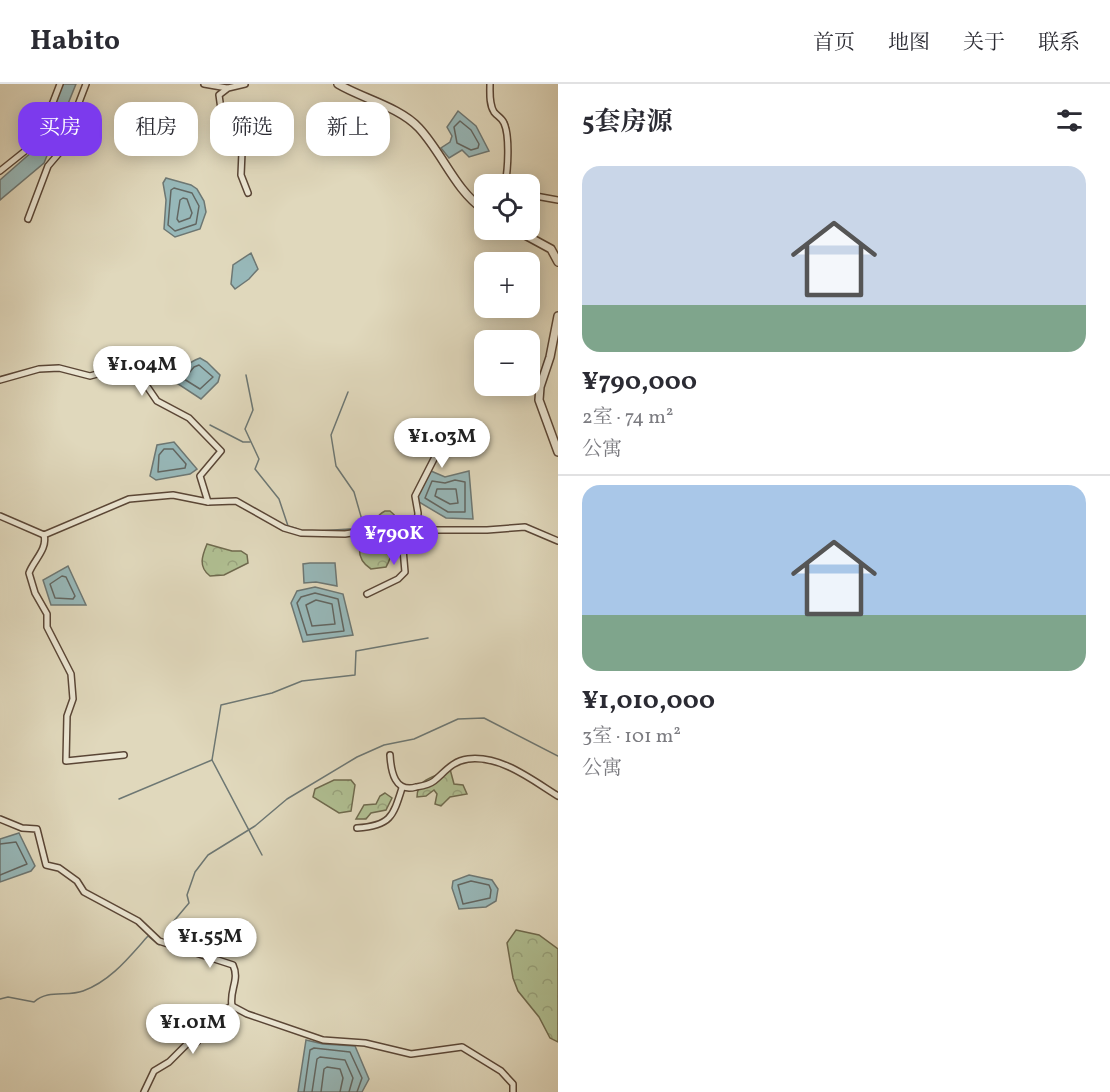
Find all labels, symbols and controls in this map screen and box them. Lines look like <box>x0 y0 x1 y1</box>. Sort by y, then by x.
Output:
text: Habito <box>30 22 120 61</box>
text: 首页 <box>813 29 855 58</box>
text: 地图 <box>888 29 930 58</box>
text: 关于 <box>963 29 1005 58</box>
text: 联系 <box>1038 29 1080 58</box>
chip: 买房 <box>18 102 102 156</box>
chip: 租房 <box>114 102 198 156</box>
chip: 筛选 <box>210 102 294 156</box>
chip: 新上 <box>306 102 390 156</box>
icon: filters <box>1053 104 1086 137</box>
text: 5套房源 <box>582 105 673 141</box>
map controls <box>474 174 540 396</box>
button: locate <box>474 174 540 240</box>
icon: home <box>780 205 888 313</box>
button: + <box>474 252 540 318</box>
button: − <box>474 330 540 396</box>
pin: ¥1.04M <box>93 346 191 397</box>
text: ¥1.04M <box>107 351 177 379</box>
text: ¥790,000 <box>582 364 697 400</box>
text: 2室 · 74 m² <box>582 404 673 432</box>
pin: ¥1.03M <box>393 418 491 469</box>
text: ¥1.03M <box>408 423 476 451</box>
text: 公寓 <box>582 436 622 464</box>
pin: ¥790K <box>352 515 436 566</box>
text: ¥790K <box>364 520 424 548</box>
icon: home <box>780 524 888 632</box>
text: ¥1,010,000 <box>582 683 715 719</box>
text: 3室 · 101 m² <box>582 723 681 751</box>
text: 公寓 <box>582 755 622 783</box>
pin: ¥1.55M <box>161 918 259 969</box>
text: ¥1.55M <box>178 923 242 951</box>
pin: ¥1.01M <box>144 1004 242 1055</box>
text: ¥1.01M <box>160 1009 226 1037</box>

